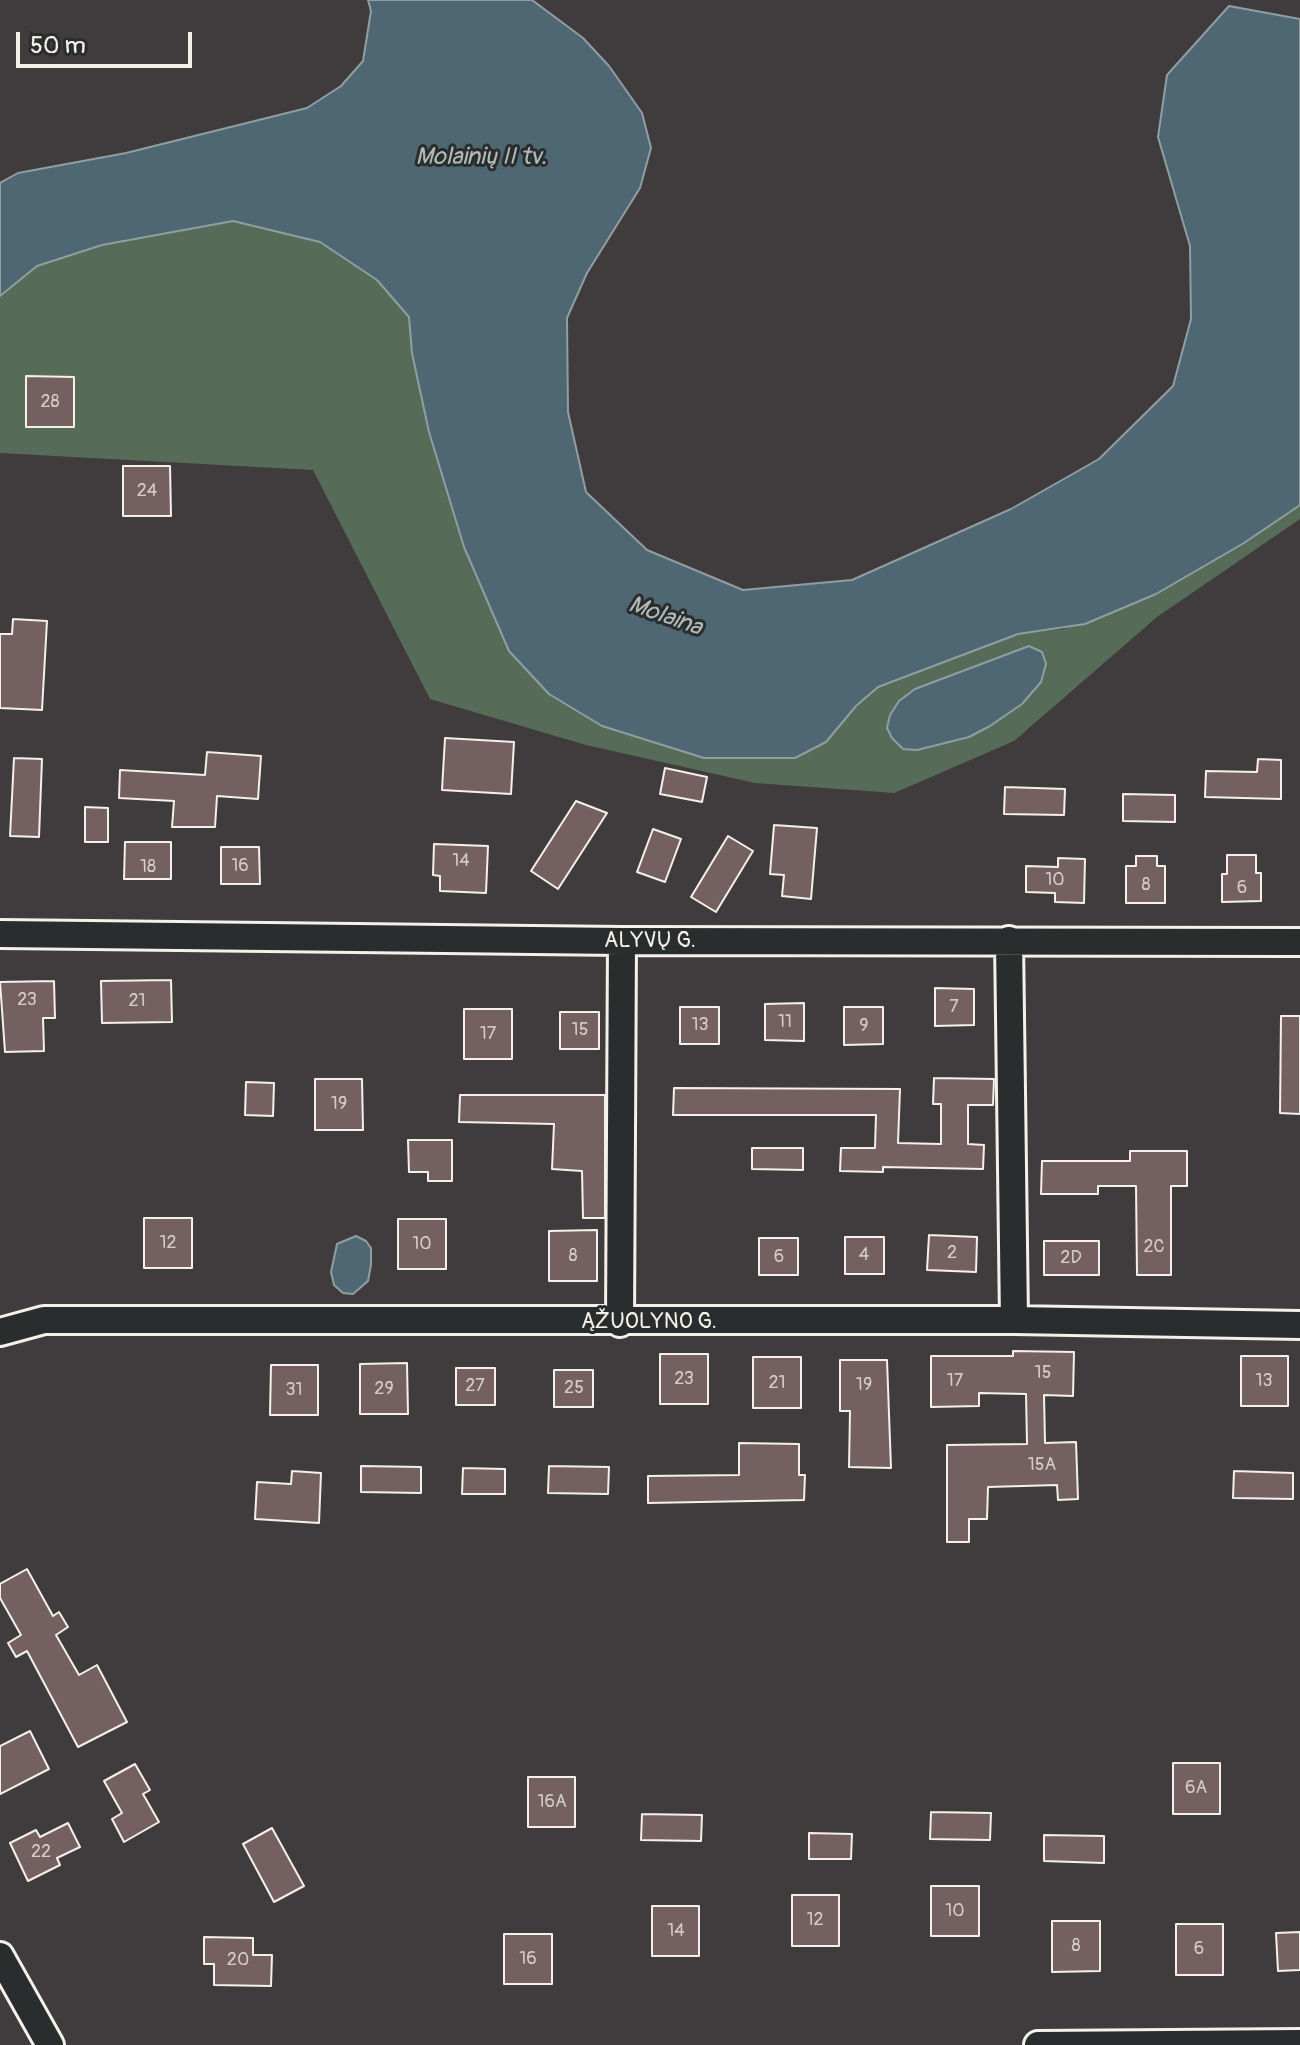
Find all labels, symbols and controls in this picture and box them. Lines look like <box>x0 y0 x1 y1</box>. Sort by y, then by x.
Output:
scale bar <box>20 16 196 66</box>
text: 50 m <box>30 31 86 60</box>
water label: Molainių II tv. <box>415 144 547 172</box>
house number: 28 <box>40 391 60 413</box>
house number: 24 <box>137 480 157 502</box>
water label: Molaina <box>624 591 706 643</box>
house number: 14 <box>452 850 470 872</box>
house number: 16 <box>231 855 249 877</box>
house number: 18 <box>140 856 156 878</box>
house number: 10 <box>1045 869 1065 891</box>
house number: 8 <box>1141 874 1151 896</box>
house number: 6 <box>1237 877 1247 899</box>
street label: ALYVŲ G. <box>604 928 696 954</box>
house number: 23 <box>17 989 37 1011</box>
house number: 21 <box>128 990 146 1012</box>
house number: 7 <box>949 996 959 1018</box>
house number: 11 <box>778 1011 792 1033</box>
house number: 13 <box>691 1014 709 1036</box>
house number: 9 <box>859 1015 869 1037</box>
house number: 15 <box>572 1019 588 1041</box>
house number: 17 <box>480 1023 496 1045</box>
house number: 19 <box>331 1093 347 1115</box>
house number: 12 <box>159 1232 177 1254</box>
house number: 10 <box>412 1233 432 1255</box>
house number: 2C <box>1143 1236 1165 1258</box>
house number: 2 <box>947 1242 957 1264</box>
house number: 4 <box>859 1244 869 1266</box>
house number: 8 <box>568 1245 578 1267</box>
house number: 6 <box>774 1246 784 1268</box>
house number: 2D <box>1060 1247 1082 1269</box>
street label: ĄŽUOLYNO G. <box>581 1309 717 1335</box>
house number: 15 <box>1035 1362 1051 1384</box>
house number: 23 <box>674 1368 694 1390</box>
house number: 17 <box>947 1370 963 1392</box>
house number: 13 <box>1255 1370 1273 1392</box>
house number: 21 <box>768 1372 786 1394</box>
house number: 19 <box>856 1374 872 1396</box>
house number: 27 <box>465 1375 485 1397</box>
house number: 25 <box>564 1377 584 1399</box>
house number: 29 <box>374 1378 394 1400</box>
house number: 31 <box>285 1379 303 1401</box>
house number: 15A <box>1028 1454 1056 1476</box>
house number: 6A <box>1185 1777 1207 1799</box>
house number: 16A <box>537 1791 567 1813</box>
house number: 22 <box>31 1841 51 1863</box>
house number: 10 <box>945 1900 965 1922</box>
house number: 12 <box>806 1909 824 1931</box>
house number: 14 <box>667 1920 685 1942</box>
house number: 8 <box>1071 1935 1081 1957</box>
house number: 6 <box>1194 1938 1204 1960</box>
house number: 16 <box>519 1948 537 1970</box>
house number: 20 <box>227 1949 249 1971</box>

